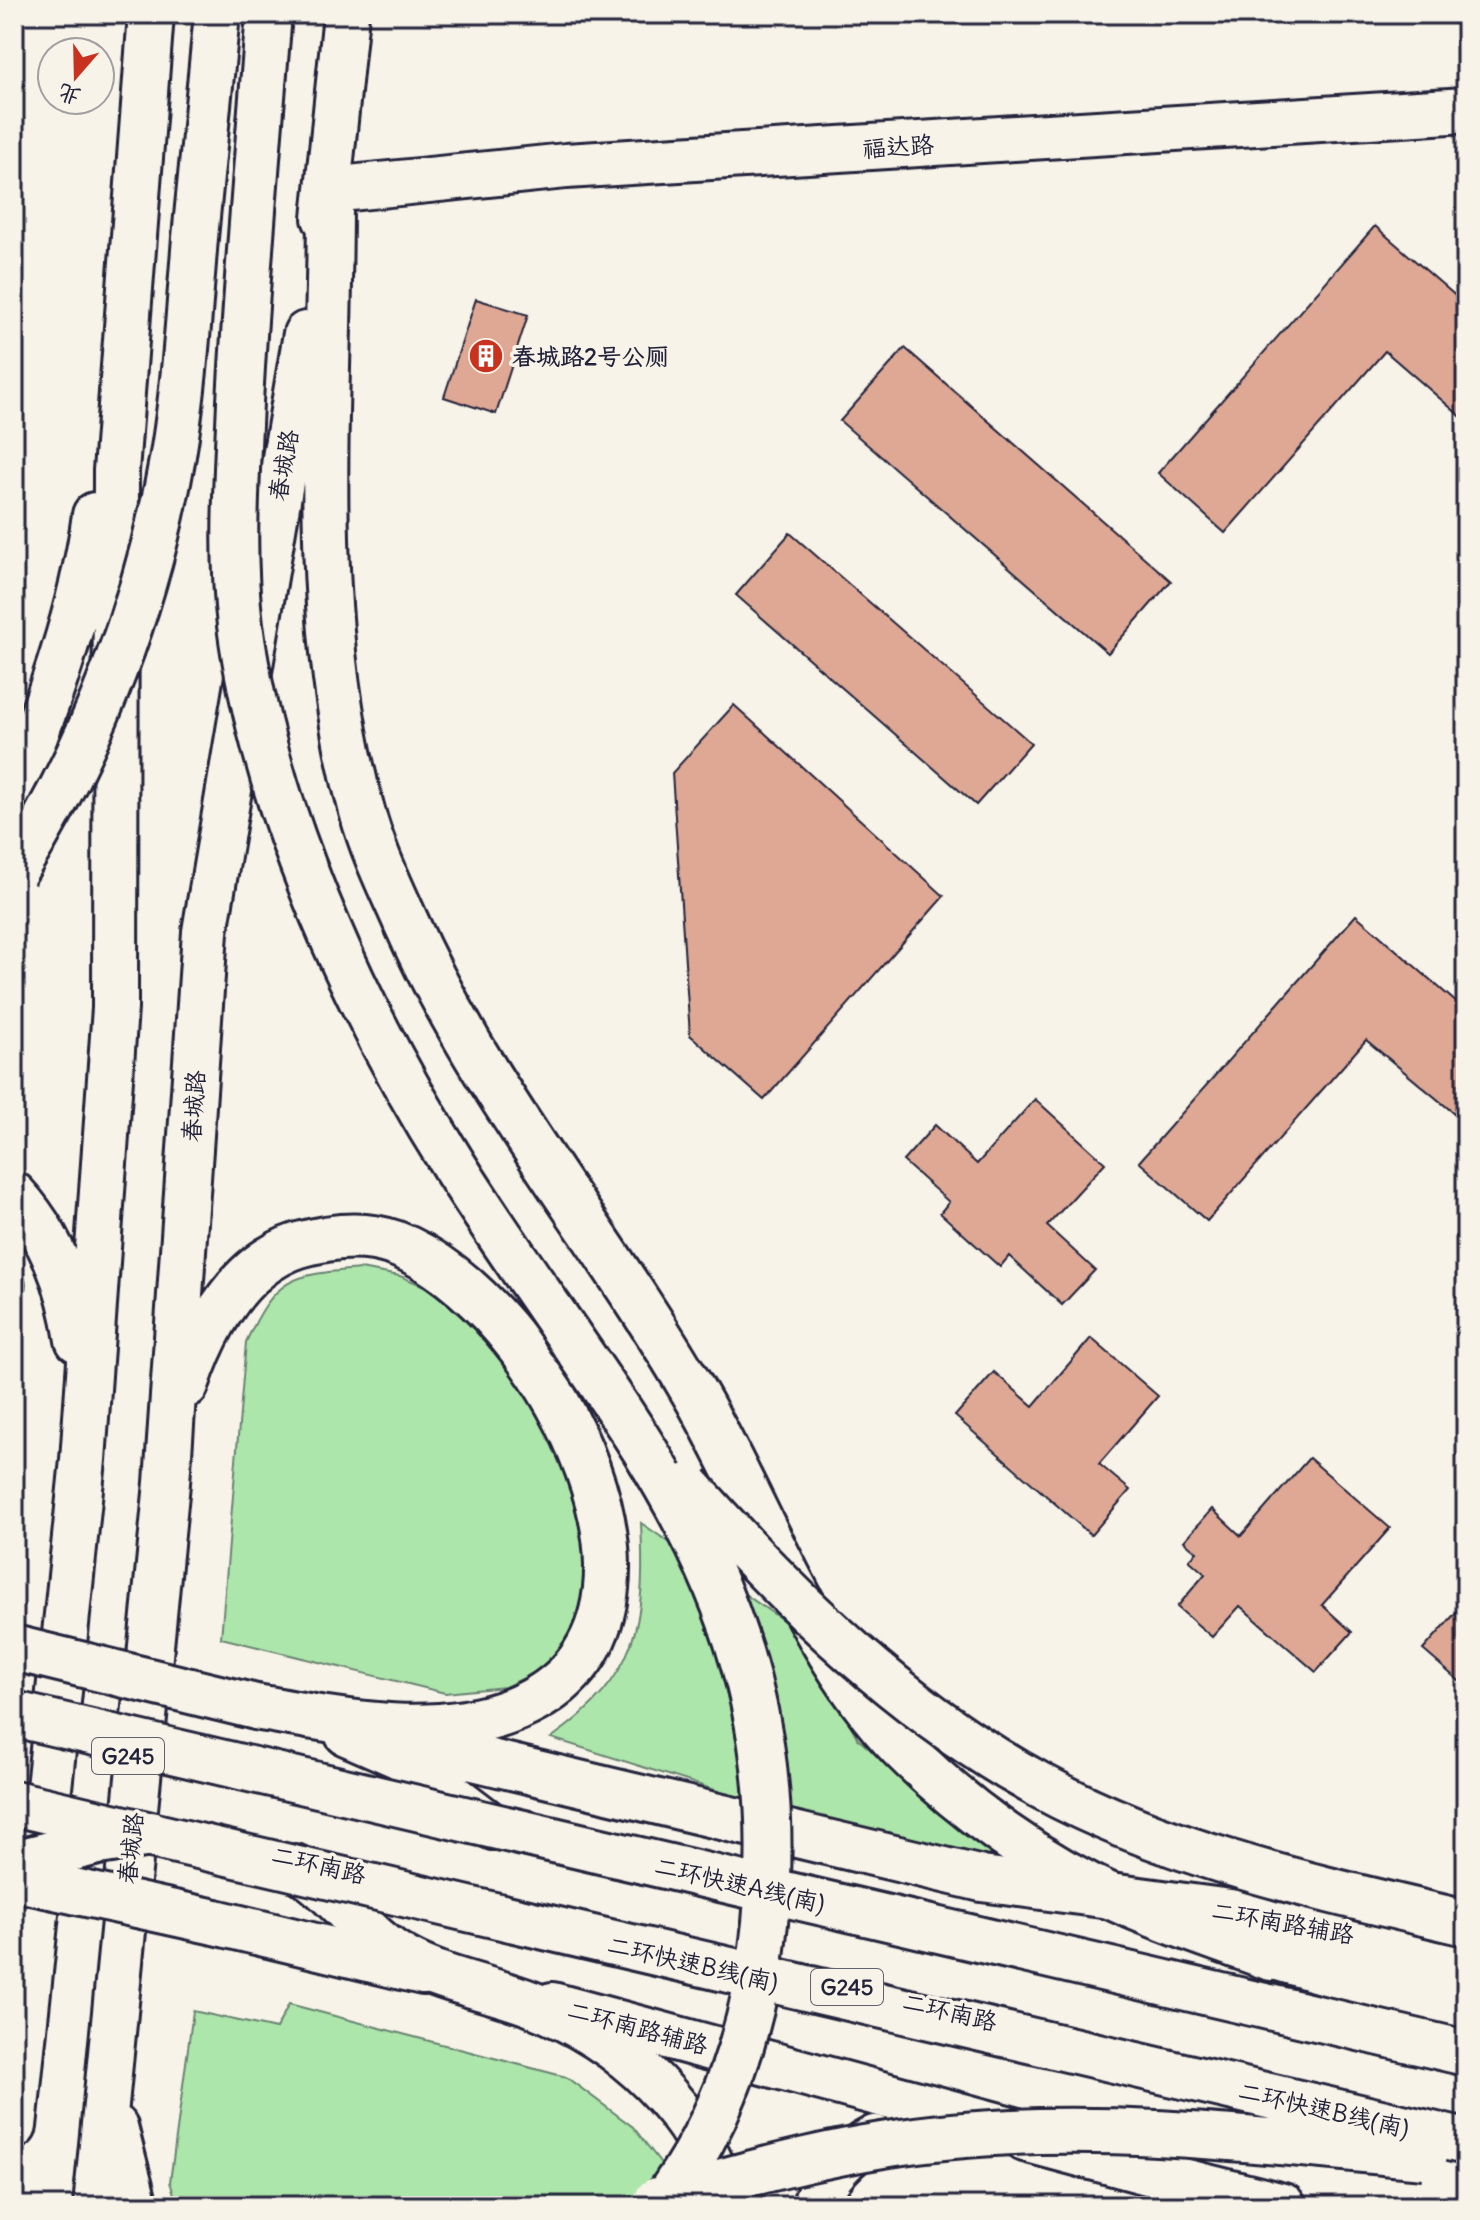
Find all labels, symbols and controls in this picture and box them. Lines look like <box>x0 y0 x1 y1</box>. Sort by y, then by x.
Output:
north arrow <box>36 36 116 116</box>
text: 北 <box>54 78 84 112</box>
street label: 福达路 <box>861 129 935 163</box>
building icon: 春城路2号公厕 <box>467 337 505 375</box>
place label: 春城路2号公厕 <box>512 341 669 371</box>
street label: 春城路 <box>262 427 304 503</box>
street label: 春城路 <box>176 1069 210 1143</box>
road number: G245 <box>92 1738 164 1774</box>
street label: 春城路 <box>111 1811 149 1885</box>
street label: 二环南路 <box>269 1839 369 1889</box>
street label: 二环快速A线(南) <box>652 1850 828 1918</box>
street label: 二环南路辅路 <box>1209 1895 1357 1949</box>
street label: 二环快速B线(南) <box>605 1929 781 1997</box>
road number: G245 <box>811 1969 883 2005</box>
street label: 二环南路 <box>900 1986 1000 2036</box>
street label: 二环南路辅路 <box>565 1994 711 2060</box>
street label: 二环快速B线(南) <box>1236 2075 1412 2143</box>

